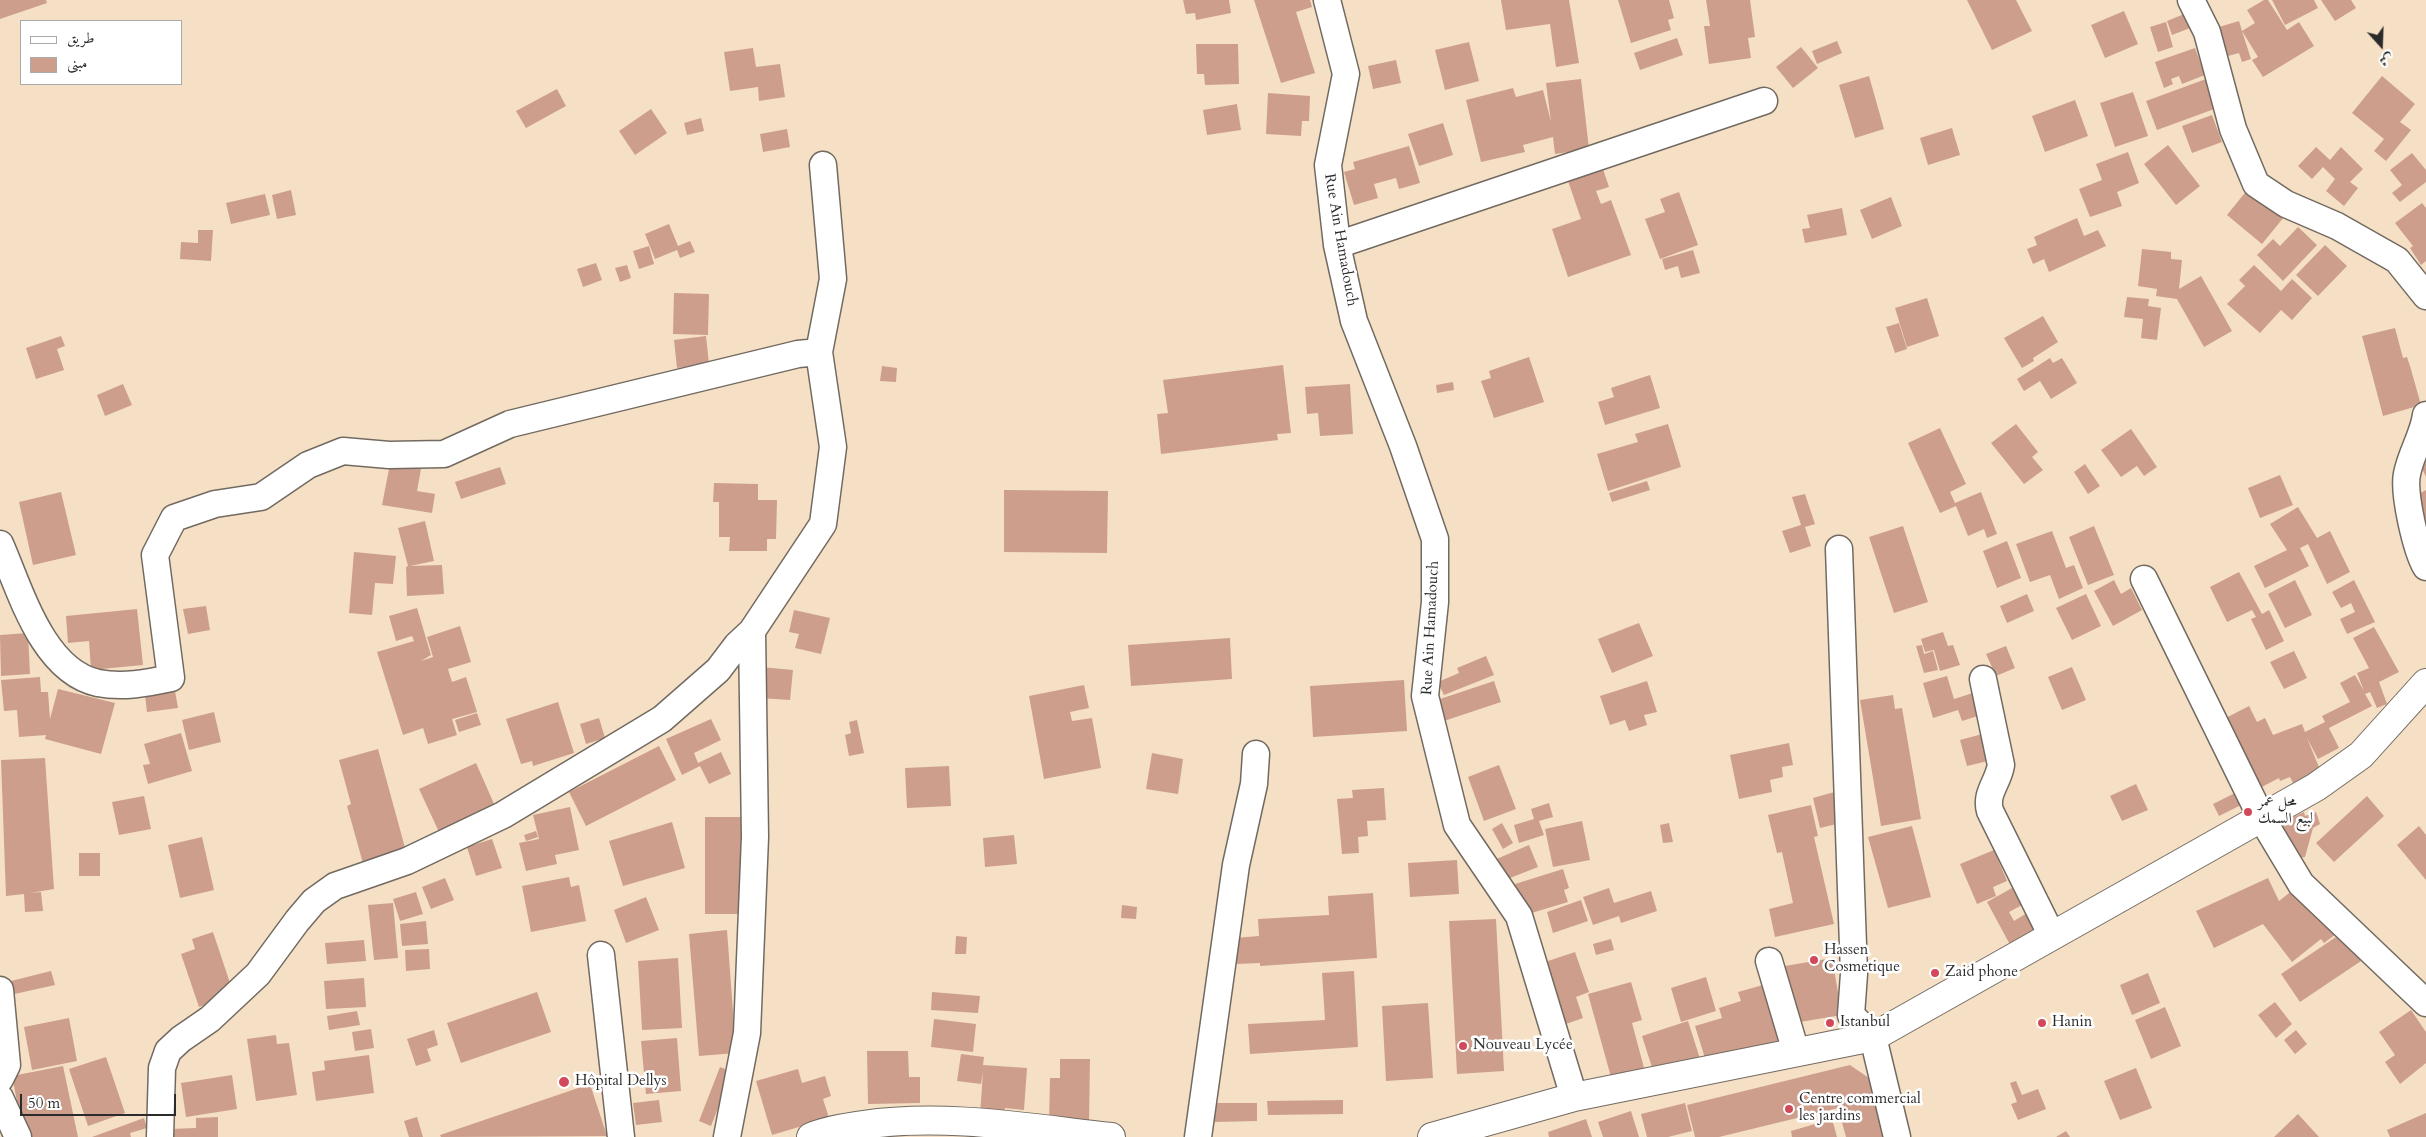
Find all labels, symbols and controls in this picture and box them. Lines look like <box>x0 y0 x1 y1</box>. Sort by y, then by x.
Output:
legend <box>20 20 182 85</box>
north arrow <box>2356 20 2406 70</box>
text: طريق <box>67 28 94 48</box>
text: ش <box>2377 48 2396 71</box>
text: مبنى <box>67 53 87 73</box>
street label: Rue Ain Hamadouch <box>1319 172 1361 308</box>
street label: Rue Ain Hamadouch <box>1418 560 1444 696</box>
place label: محل عمر لبيع السمك <box>2258 794 2313 829</box>
marker: محل عمر لبيع السمك <box>2242 806 2254 818</box>
place label: Hassen Cosmetique <box>1824 942 1900 977</box>
marker: Hassen Cosmetique <box>1808 954 1820 966</box>
place label: Zaid phone <box>1945 964 2018 982</box>
marker: Zaid phone <box>1929 967 1941 979</box>
place label: Istanbul <box>1840 1014 1890 1032</box>
place label: Hanin <box>2052 1014 2092 1032</box>
marker: Istanbul <box>1824 1017 1836 1029</box>
marker: Hanin <box>2036 1017 2048 1029</box>
place label: Nouveau Lycée <box>1473 1037 1573 1055</box>
marker: Nouveau Lycée <box>1457 1040 1469 1052</box>
place label: Hôpital Dellys <box>575 1073 666 1091</box>
marker: Hôpital Dellys <box>557 1075 571 1089</box>
scale bar <box>22 1084 179 1116</box>
place label: Centre commercial les jardins <box>1799 1091 1921 1126</box>
text: 50 m <box>28 1093 60 1113</box>
marker: Centre commercial les jardins <box>1783 1103 1795 1115</box>

